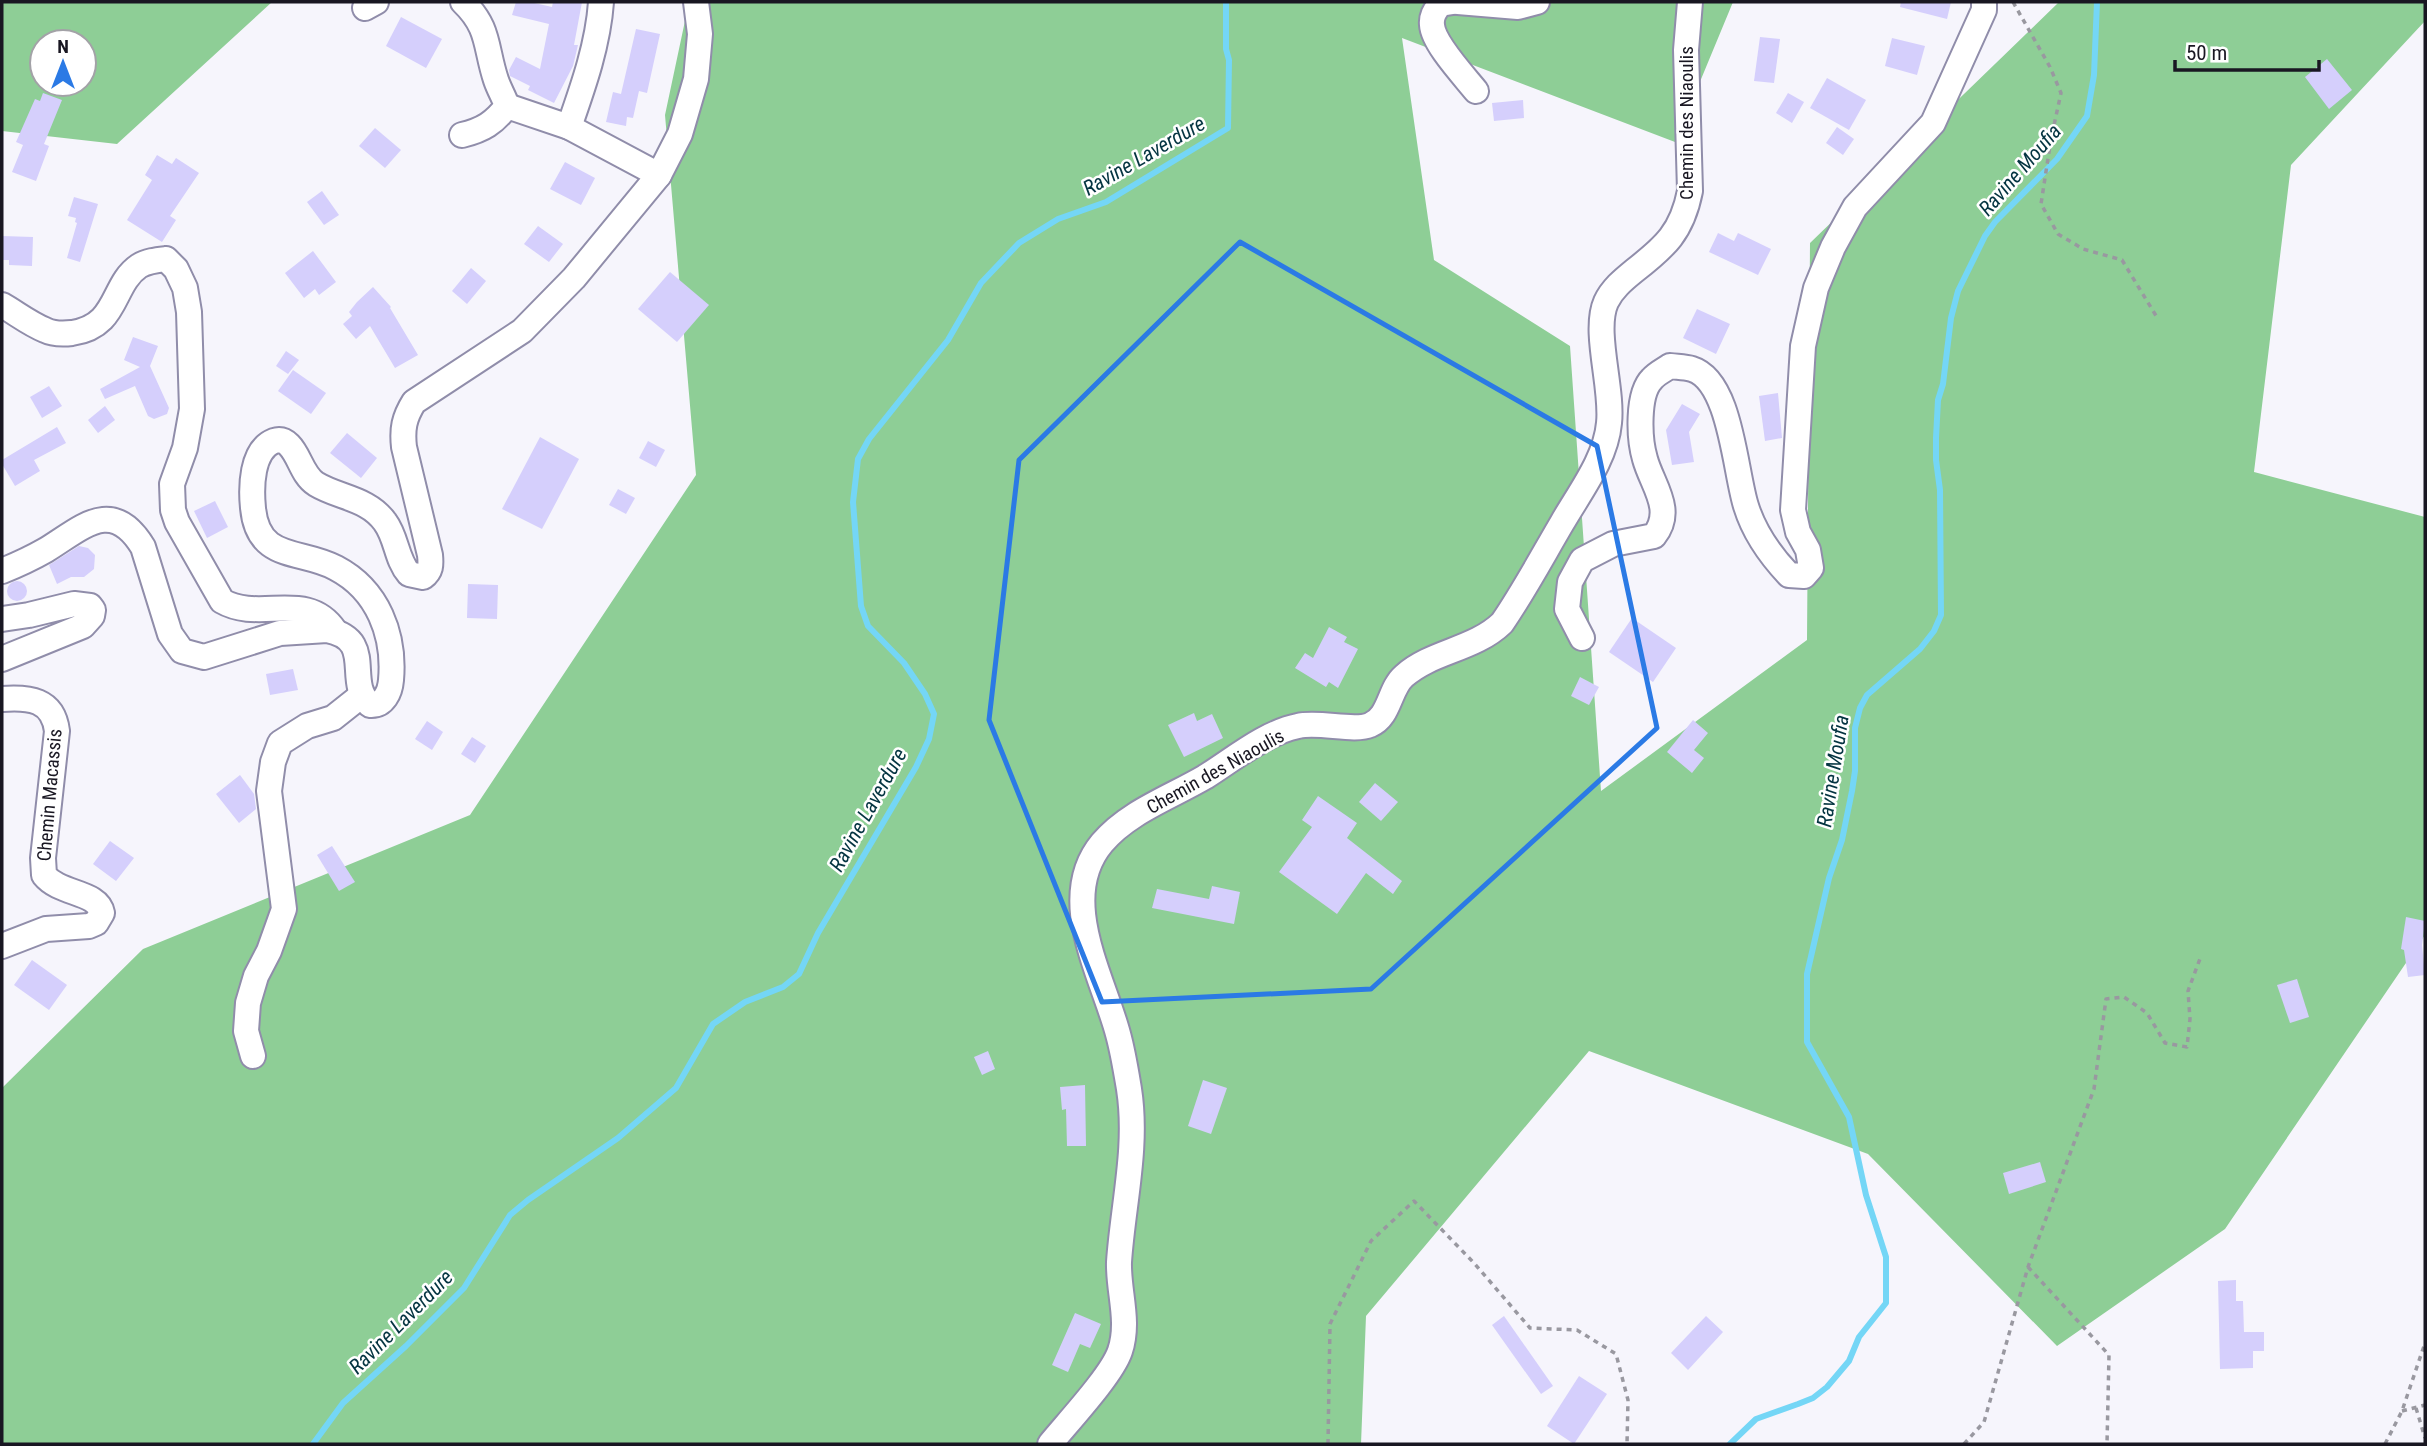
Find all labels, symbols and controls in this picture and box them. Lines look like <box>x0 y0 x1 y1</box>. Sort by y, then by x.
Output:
north arrow <box>28 28 98 98</box>
scale bar <box>2175 28 2318 72</box>
text: N <box>57 35 69 58</box>
text: 50 m <box>2186 41 2227 65</box>
street label: Chemin des Niaoulis <box>1675 46 1698 200</box>
water label: Ravine Laverdure <box>1079 111 1209 201</box>
water label: Ravine Moufia <box>1974 119 2066 221</box>
water label: Ravine Moufia <box>1812 713 1854 829</box>
street label: Chemin des Niaoulis <box>1142 724 1288 819</box>
street label: Chemin Macassis <box>32 728 67 862</box>
water label: Ravine Laverdure <box>824 744 912 876</box>
water label: Ravine Laverdure <box>344 1265 458 1379</box>

